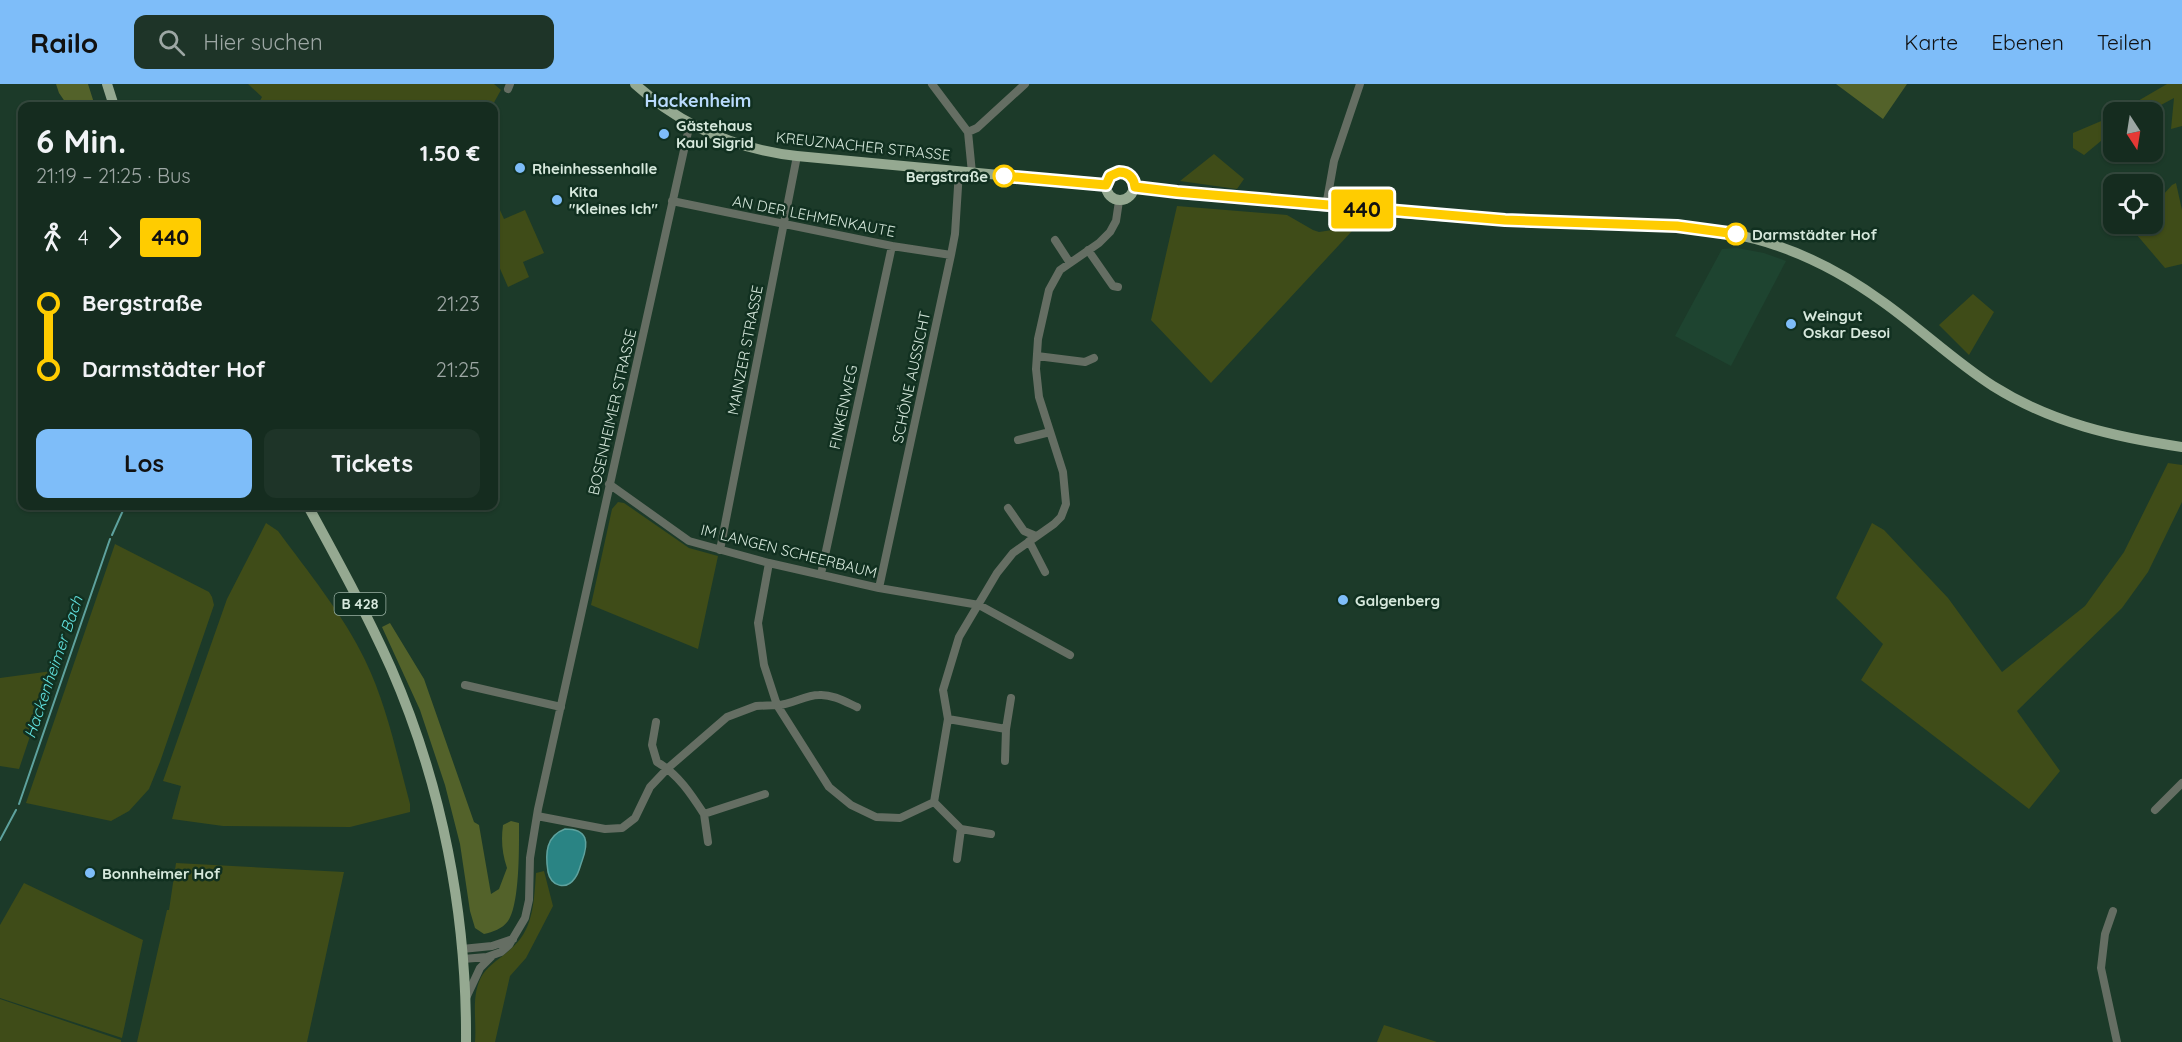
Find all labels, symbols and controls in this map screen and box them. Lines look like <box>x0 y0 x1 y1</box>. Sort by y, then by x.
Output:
search box <box>134 15 554 69</box>
text: Railo <box>30 25 98 60</box>
icon: search <box>155 26 188 59</box>
text: Hier suchen <box>203 28 323 56</box>
text: Karte <box>1904 29 1958 55</box>
text: Ebenen <box>1991 29 2064 55</box>
text: Teilen <box>2097 29 2152 55</box>
district label: Hackenheim <box>645 89 751 112</box>
north arrow <box>2103 102 2163 162</box>
map controls <box>2103 102 2163 234</box>
place label: Gästehaus Kaul Sigrid <box>676 116 754 152</box>
text: 6 Min. <box>36 120 126 161</box>
marker: Gästehaus Kaul Sigrid <box>657 127 671 141</box>
street label: KREUZNACHER STRASSE <box>775 127 951 165</box>
text: 1.50 € <box>420 139 480 167</box>
place label: Rheinhessenhalle <box>532 159 657 178</box>
marker: Rheinhessenhalle <box>513 161 527 175</box>
text: 21:19 – 21:25 · Bus <box>36 163 191 188</box>
marker: Bergstraße <box>993 165 1015 187</box>
place label: Bergstraße <box>906 167 988 186</box>
button: locate <box>2103 174 2163 234</box>
place label: Kita "Kleines Ich" <box>569 182 659 218</box>
line badge: 440 <box>1328 190 1396 228</box>
street label: AN DER LEHMENKAUTE <box>731 191 897 241</box>
marker: Kita "Kleines Ich" <box>550 193 564 207</box>
text: 440 <box>1343 196 1381 222</box>
icon: walk <box>36 221 69 254</box>
icon: forward <box>98 221 131 254</box>
marker: Darmstädter Hof <box>1725 223 1747 245</box>
text: 440 <box>152 224 189 250</box>
text: 4 <box>78 225 89 250</box>
place label: Darmstädter Hof <box>1752 225 1877 244</box>
street label: MAINZER STRASSE <box>723 284 767 416</box>
text: Bergstraße <box>82 289 203 317</box>
text: 21:23 <box>436 291 480 316</box>
place label: Weingut Oskar Desoi <box>1803 306 1890 342</box>
street label: SCHÖNE AUSSICHT <box>888 309 934 445</box>
marker: Weingut Oskar Desoi <box>1784 317 1798 331</box>
street label: BOSENHEIMER STRASSE <box>584 327 640 497</box>
text: Darmstädter Hof <box>82 355 265 383</box>
text: 21:25 <box>436 357 480 382</box>
street label: FINKENWEG <box>825 363 861 451</box>
button: Los <box>36 429 252 498</box>
button: Tickets <box>264 429 480 498</box>
street label: IM LANGEN SCHEERBAUM <box>699 520 879 582</box>
place label: Galgenberg <box>1355 591 1440 610</box>
water label: Hackenheimer Bach <box>19 592 87 741</box>
road number: B 428 <box>334 593 386 615</box>
marker: Galgenberg <box>1336 593 1350 607</box>
place label: Bonnheimer Hof <box>102 864 221 883</box>
marker: Bonnheimer Hof <box>83 866 97 880</box>

